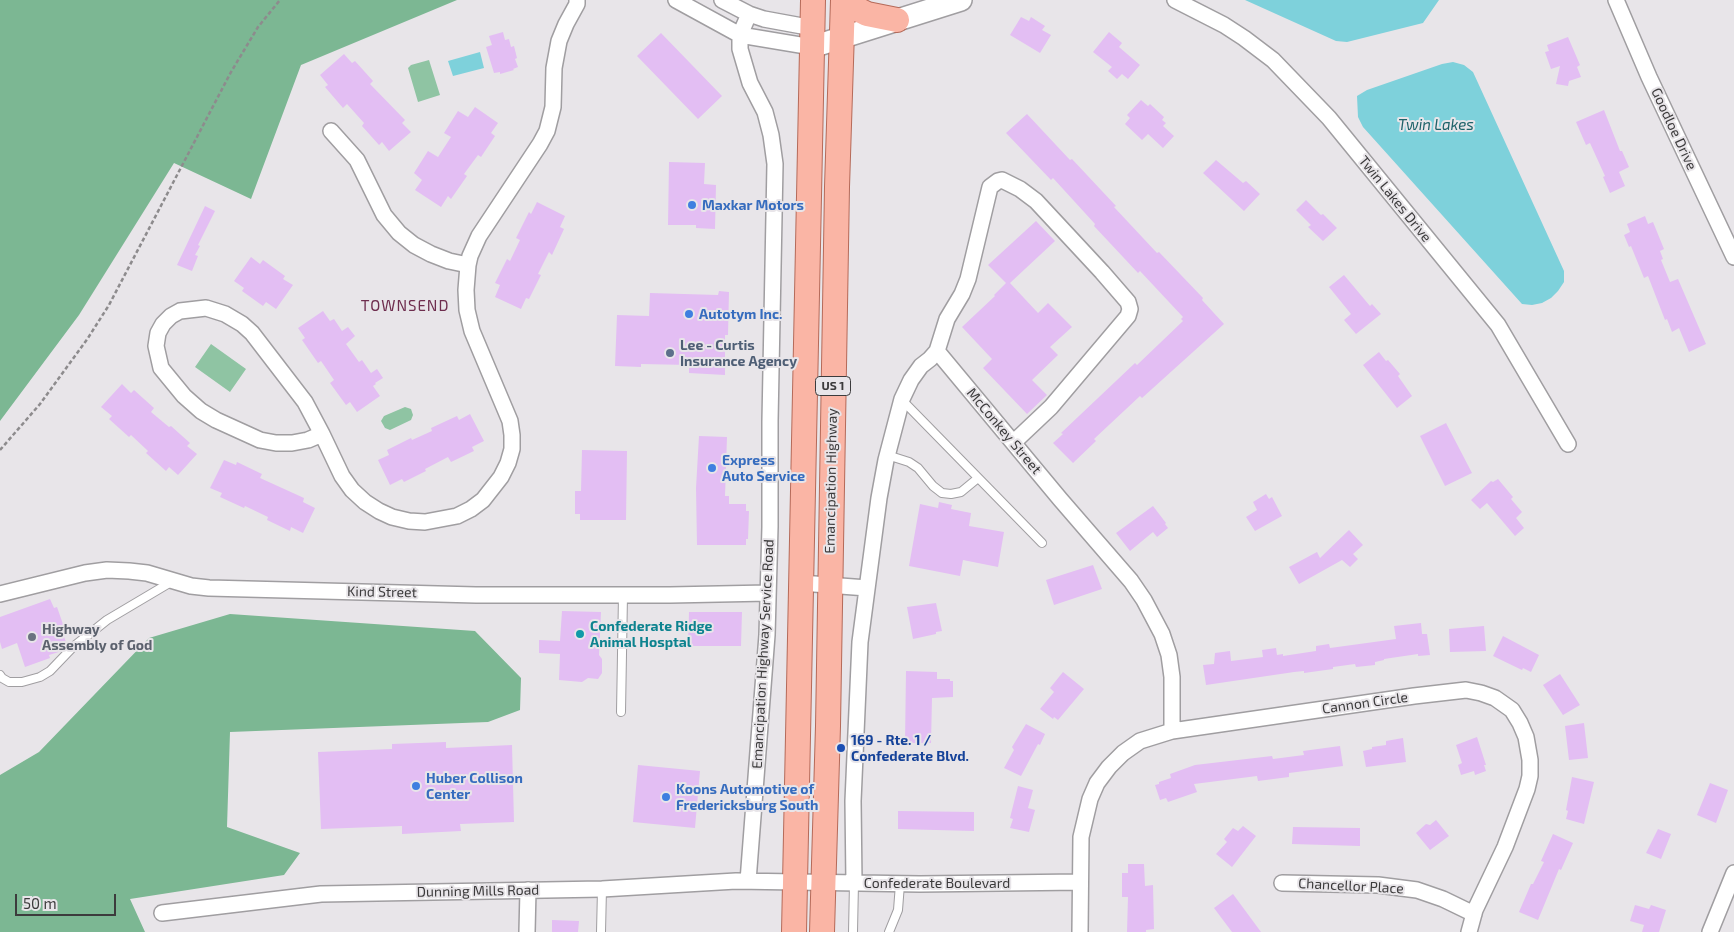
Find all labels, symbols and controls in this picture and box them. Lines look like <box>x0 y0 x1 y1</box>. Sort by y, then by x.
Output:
street label: Goodloe Drive <box>1648 85 1700 173</box>
water label: Twin Lakes <box>1398 116 1474 134</box>
street label: Twin Lakes Drive <box>1355 152 1435 246</box>
place label: Maxkar Motors <box>702 197 804 213</box>
marker: Maxkar Motors <box>686 199 698 211</box>
district label: TOWNSEND <box>360 297 450 315</box>
place label: Autotym Inc. <box>699 306 782 322</box>
marker: Autotym Inc. <box>683 308 695 320</box>
place label: Lee - Curtis Insurance Agency <box>680 337 797 370</box>
marker: Lee - Curtis Insurance Agency <box>664 347 676 359</box>
road number: US 1 <box>816 376 850 396</box>
street label: McConkey Street <box>963 385 1045 477</box>
street label: Emancipation Highway <box>821 408 841 554</box>
place label: Express Auto Service <box>722 452 805 484</box>
marker: Express Auto Service <box>706 462 718 474</box>
street label: Emancipation Highway Service Road <box>749 539 777 769</box>
street label: Kind Street <box>347 583 417 601</box>
place label: Confederate Ridge Animal Hosptal <box>590 618 712 650</box>
place label: Highway Assembly of God <box>42 621 152 654</box>
marker: Confederate Ridge Animal Hosptal <box>574 628 586 640</box>
marker: Highway Assembly of God <box>26 631 38 643</box>
street label: Cannon Circle <box>1321 689 1409 717</box>
place label: 169 - Rte. 1 / Confederate Blvd. <box>851 732 969 764</box>
marker: 169 - Rte. 1 / Confederate Blvd. <box>835 742 847 754</box>
place label: Huber Collison Center <box>426 770 523 802</box>
marker: Huber Collison Center <box>410 780 422 792</box>
place label: Koons Automotive of Fredericksburg South <box>676 781 818 814</box>
marker: Koons Automotive of Fredericksburg South <box>660 791 672 803</box>
street label: Confederate Boulevard <box>864 875 1010 891</box>
street label: Chancellor Place <box>1298 875 1404 897</box>
street label: Dunning Mills Road <box>417 882 539 900</box>
scale bar <box>18 884 119 916</box>
text: 50 m <box>23 894 57 912</box>

